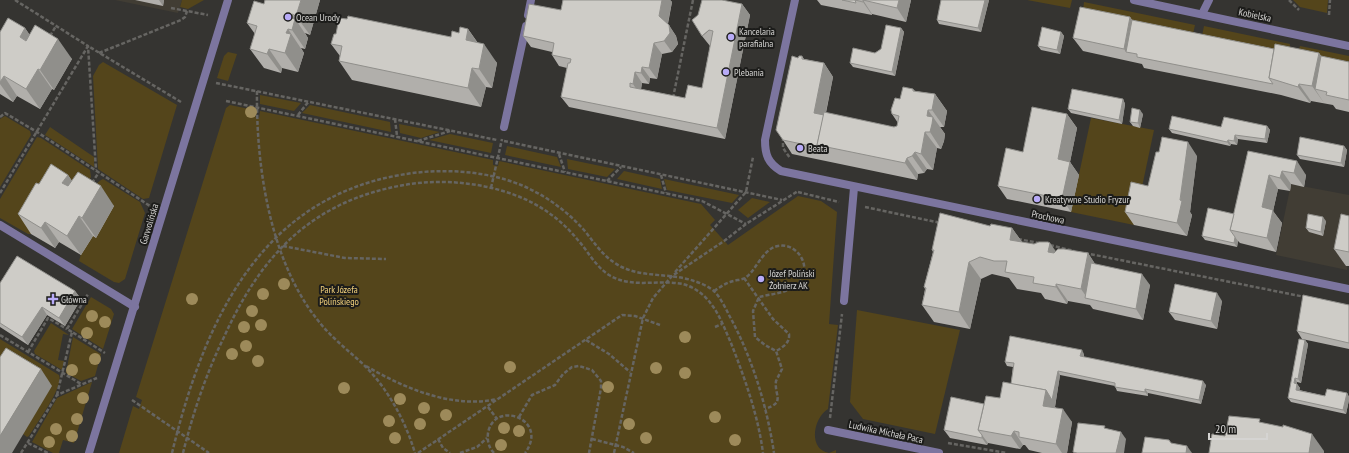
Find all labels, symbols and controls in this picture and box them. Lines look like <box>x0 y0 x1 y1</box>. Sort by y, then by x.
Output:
street label: Kobielska <box>1237 5 1273 25</box>
place label: Ocean Urody <box>296 11 340 24</box>
marker: Ocean Urody <box>283 12 293 22</box>
place label: Kancelaria parafialna <box>739 25 775 50</box>
marker: Kancelaria parafialna <box>726 32 736 42</box>
place label: Plebania <box>734 66 764 79</box>
marker: Plebania <box>721 67 731 77</box>
place label: Beata <box>808 142 828 155</box>
marker: Beata <box>795 143 805 153</box>
place label: Kreatywne Studio Fryzur <box>1045 193 1129 206</box>
marker: Kreatywne Studio Fryzur <box>1032 194 1042 204</box>
street label: Garwolińska <box>137 202 161 246</box>
street label: Prochowa <box>1030 207 1066 227</box>
place label: Józef Poliński Żołnierz AK <box>768 267 815 292</box>
marker: Józef Poliński Żołnierz AK <box>756 274 766 284</box>
park label: Park Józefa Polińskiego <box>319 283 359 308</box>
place label: Główna <box>61 293 87 306</box>
marker: Główna <box>48 294 58 304</box>
scale bar <box>1209 415 1267 441</box>
street label: Ludwika Michała Paca <box>848 418 924 446</box>
text: 20 m <box>1215 421 1236 436</box>

